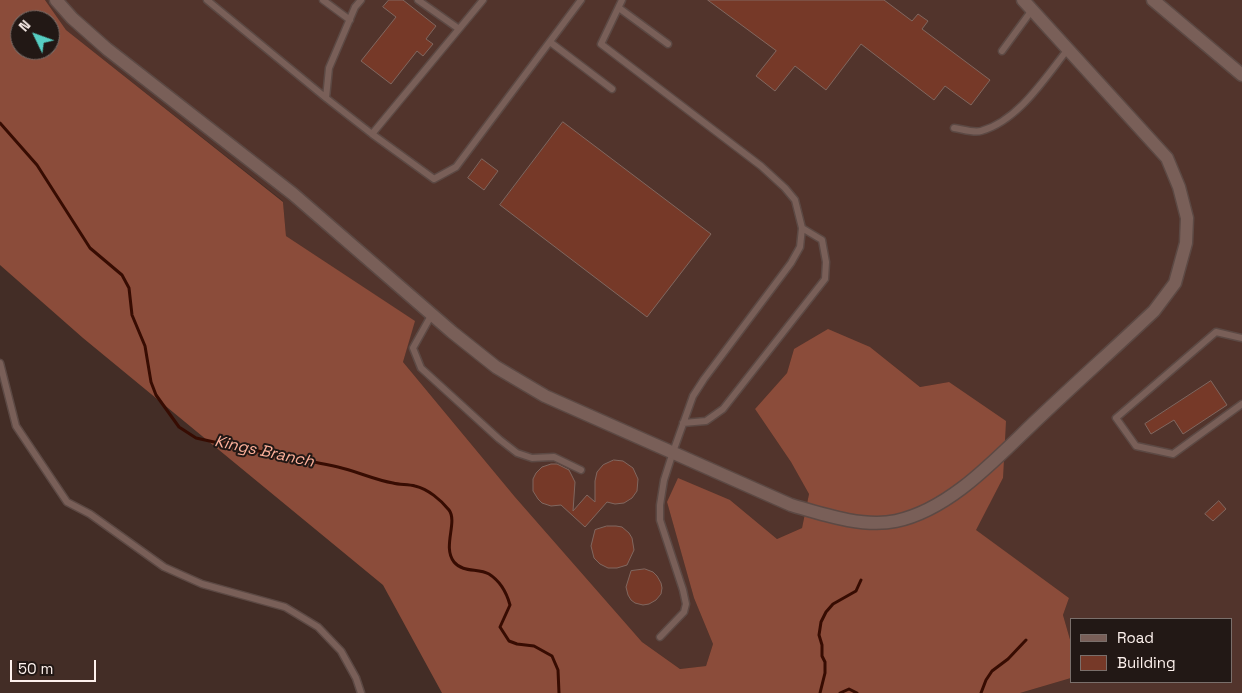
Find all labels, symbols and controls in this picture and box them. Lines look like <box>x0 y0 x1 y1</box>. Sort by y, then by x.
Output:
north arrow <box>10 10 60 60</box>
text: N <box>15 16 34 35</box>
water label: Kings Branch <box>213 432 315 472</box>
legend <box>1070 618 1232 683</box>
text: Road <box>1117 628 1154 647</box>
scale bar <box>12 650 99 682</box>
text: Building <box>1117 653 1176 672</box>
text: 50 m <box>18 659 53 678</box>

